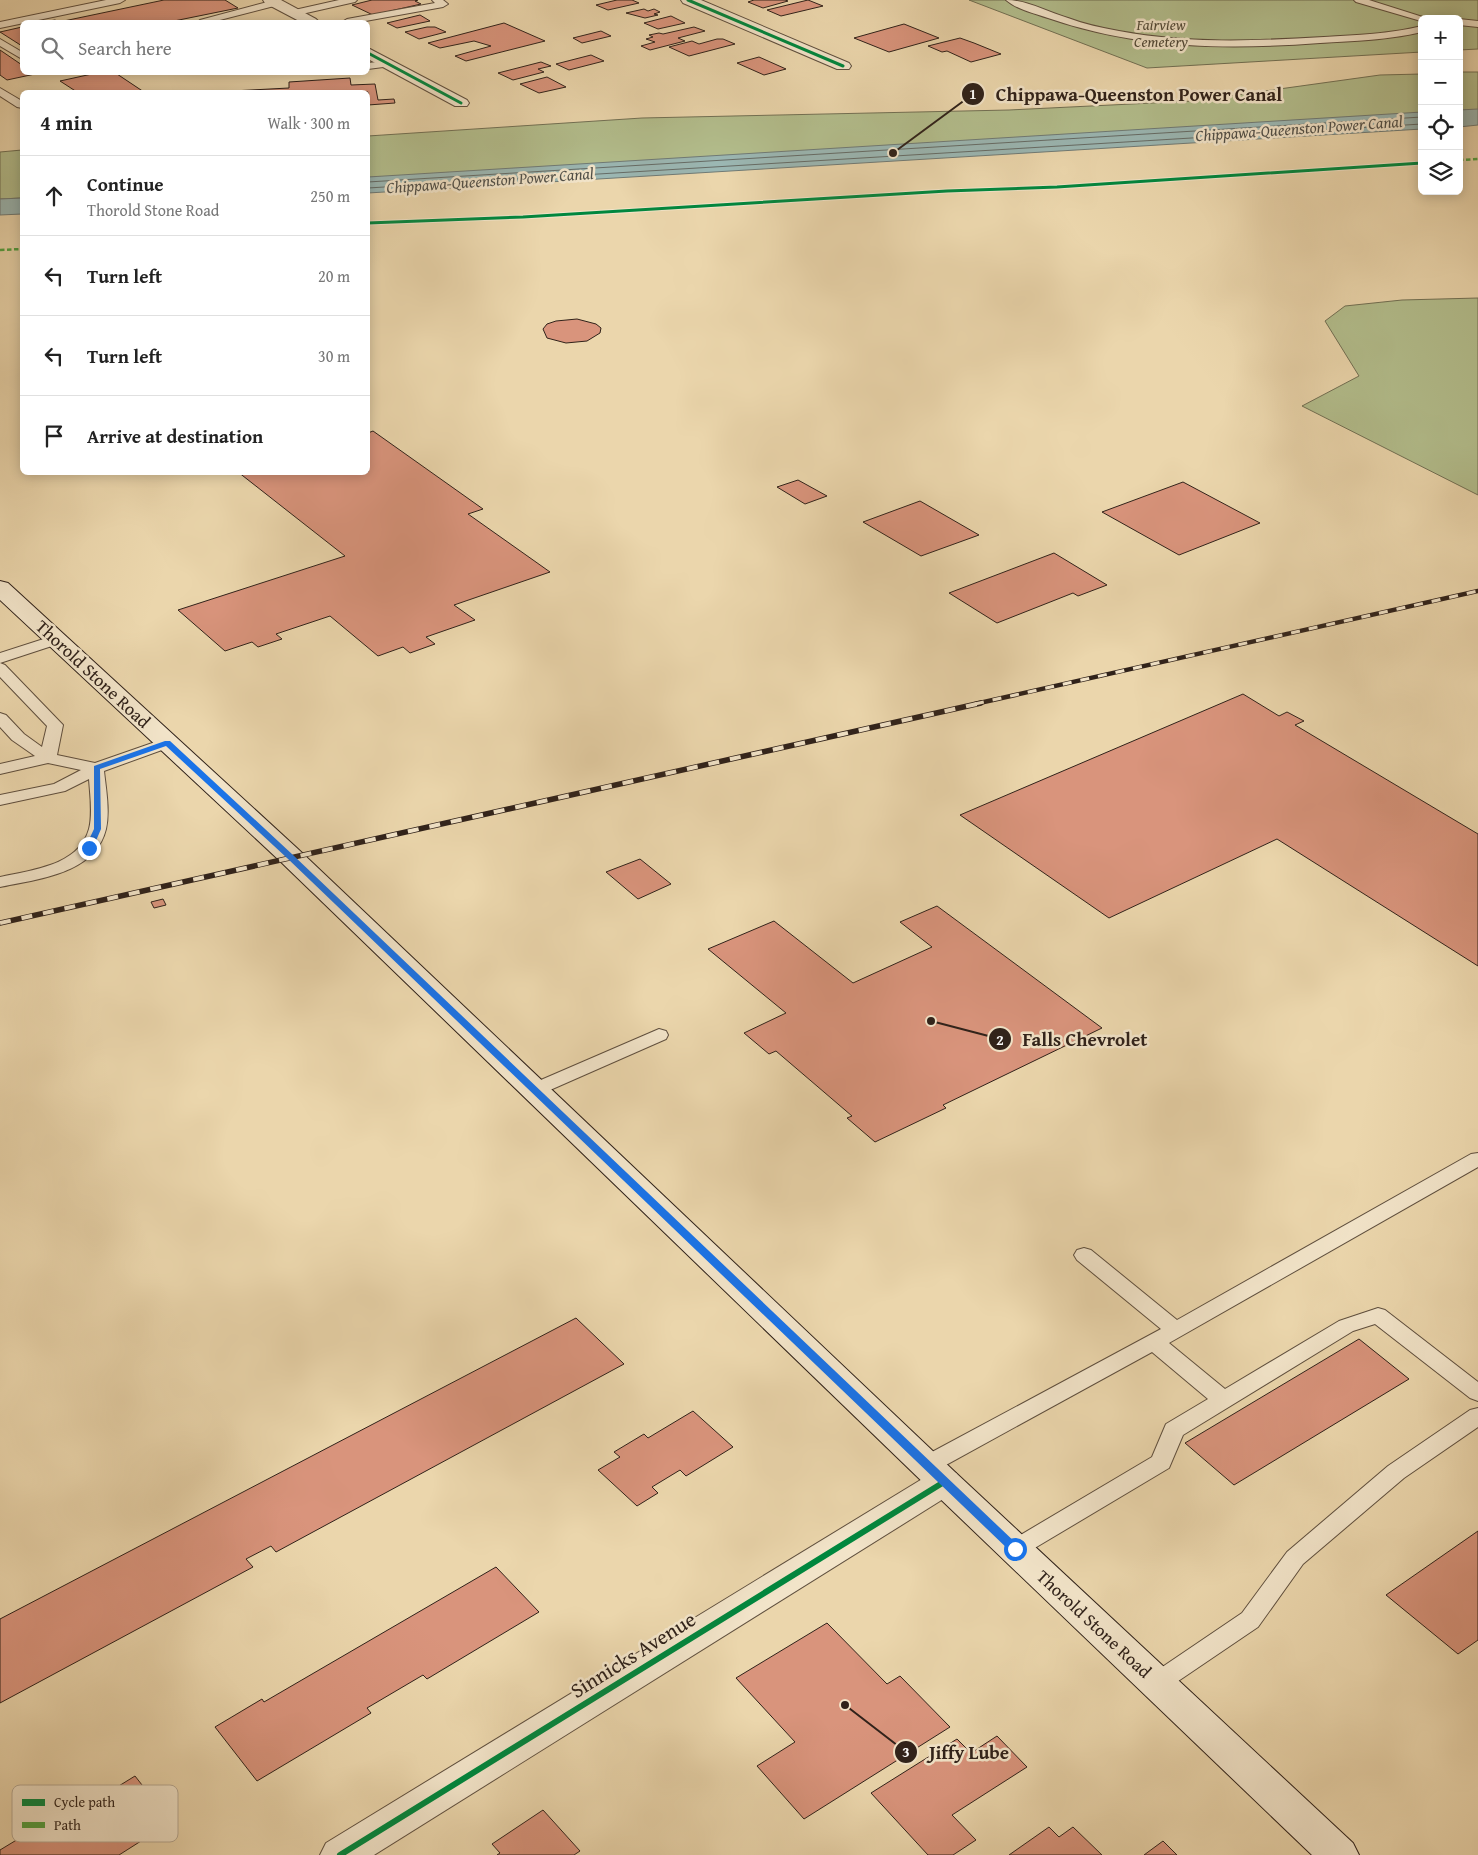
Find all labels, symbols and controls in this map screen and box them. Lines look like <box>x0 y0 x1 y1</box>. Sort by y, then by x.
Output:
park label: Fairview Cemetery <box>1134 14 1188 52</box>
map controls <box>1418 15 1463 195</box>
button: + <box>1418 15 1463 60</box>
search box <box>20 20 370 75</box>
icon: search <box>38 34 66 62</box>
text: Search here <box>78 34 172 62</box>
button: − <box>1418 60 1463 105</box>
callout: Chippawa-Queenston Power Canal <box>960 77 1292 111</box>
text: Chippawa-Queenston Power Canal <box>996 80 1282 108</box>
text: 1 <box>969 83 977 104</box>
button: locate <box>1418 105 1463 150</box>
text: 4 min <box>40 107 92 138</box>
water label: Chippawa-Queenston Power Canal <box>1195 109 1403 147</box>
text: Walk · 300 m <box>267 111 350 135</box>
button: layers <box>1418 150 1463 195</box>
water label: Chippawa-Queenston Power Canal <box>386 161 594 199</box>
text: Continue <box>87 170 164 198</box>
icon: ahead <box>40 182 68 210</box>
text: 250 m <box>310 184 350 208</box>
text: Thorold Stone Road <box>87 198 219 222</box>
icon: left <box>40 262 68 290</box>
text: Turn left <box>87 262 162 290</box>
text: 20 m <box>318 264 350 288</box>
icon: left <box>40 342 68 370</box>
text: Turn left <box>87 342 162 370</box>
text: 30 m <box>318 344 350 368</box>
icon: arrive <box>40 422 68 450</box>
text: Arrive at destination <box>87 422 263 450</box>
street label: Thorold Stone Road <box>30 613 157 735</box>
route end <box>78 837 101 860</box>
callout: Falls Chevrolet <box>988 1022 1158 1056</box>
text: Falls Chevrolet <box>1023 1025 1148 1053</box>
text: 2 <box>996 1029 1004 1050</box>
route start <box>1004 1538 1027 1561</box>
street label: Thorold Stone Road <box>1031 1563 1158 1685</box>
street label: Sinnicks Avenue <box>564 1604 702 1706</box>
callout: Jiffy Lube <box>894 1735 1019 1769</box>
text: Jiffy Lube <box>926 1738 1009 1766</box>
text: 3 <box>902 1741 910 1762</box>
legend <box>12 1785 178 1842</box>
text: Cycle path <box>54 1792 115 1812</box>
text: Path <box>54 1815 81 1835</box>

